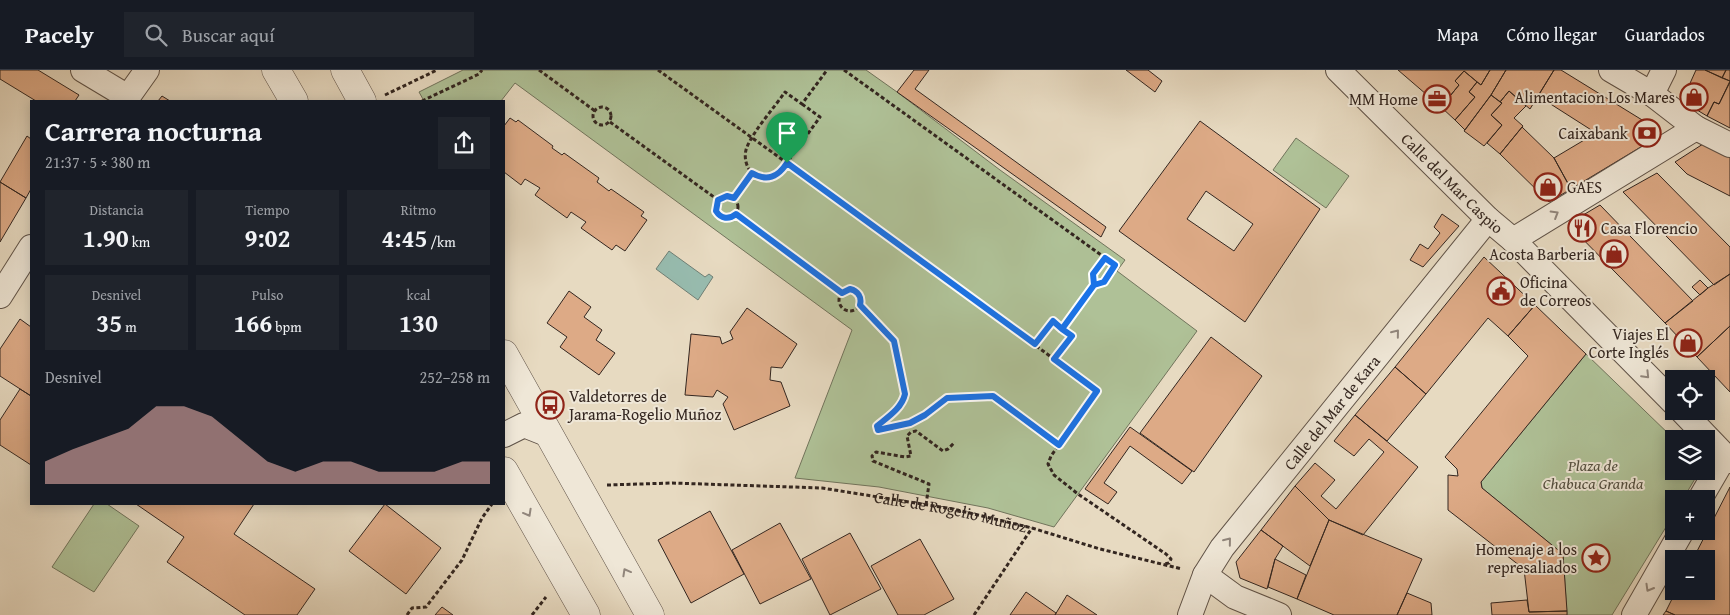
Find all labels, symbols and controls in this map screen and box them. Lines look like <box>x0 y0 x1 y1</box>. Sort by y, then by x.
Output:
search box <box>124 12 474 57</box>
text: Pacely <box>25 17 94 52</box>
icon: search <box>142 21 170 49</box>
text: Buscar aquí <box>182 21 274 49</box>
text: Mapa <box>1437 21 1479 48</box>
text: Cómo llegar <box>1507 21 1597 48</box>
text: Guardados <box>1625 21 1705 48</box>
shop icon: Alimentacion Los Mares <box>1679 82 1709 112</box>
office icon: MM Home <box>1422 84 1452 114</box>
place label: Alimentacion Los Mares <box>1515 85 1675 109</box>
place label: MM Home <box>1349 87 1418 111</box>
text: Carrera nocturna <box>45 110 262 151</box>
pin <box>766 112 808 163</box>
button: share <box>438 117 490 169</box>
bank icon: Caixabank <box>1632 118 1662 148</box>
icon: arrive <box>773 119 801 147</box>
place label: Caixabank <box>1559 121 1629 145</box>
street label: Calle del Mar Caspio <box>1396 127 1509 239</box>
text: 21:37 · 5 × 380 m <box>45 150 150 174</box>
shop icon: GAES <box>1533 172 1563 202</box>
place label: GAES <box>1567 175 1602 199</box>
text: Distancia <box>89 200 144 220</box>
text: Tiempo <box>245 200 290 220</box>
text: Ritmo <box>401 200 436 220</box>
one-way arrow <box>1550 211 1559 221</box>
restaurant icon: Casa Florencio <box>1567 213 1597 243</box>
place label: Casa Florencio <box>1601 216 1698 240</box>
text: 1.90 <box>83 220 129 256</box>
text: 9:02 <box>245 220 290 256</box>
text: 4:45 <box>381 220 427 256</box>
text: km <box>129 232 150 252</box>
text: /km <box>427 232 456 252</box>
shop icon: Acosta Barberia <box>1599 239 1629 269</box>
place label: Acosta Barberia <box>1489 242 1595 266</box>
place label: Oficina de Correos <box>1520 270 1591 312</box>
public building icon: Oficina de Correos <box>1486 276 1516 306</box>
text: Desnivel <box>92 285 141 305</box>
text: Pulso <box>252 285 283 305</box>
text: kcal <box>407 285 430 305</box>
text: 35 <box>96 305 122 341</box>
text: 166 <box>233 305 272 341</box>
text: 130 <box>399 305 438 341</box>
text: m <box>122 317 137 337</box>
text: bpm <box>272 317 302 337</box>
place label: Viajes El Corte Inglés <box>1589 322 1670 364</box>
shop icon: Viajes El Corte Inglés <box>1673 328 1703 358</box>
one-way arrow <box>1390 329 1399 338</box>
street label: Calle del Mar de Kara <box>1278 349 1386 475</box>
text: Desnivel <box>45 365 102 389</box>
text: 252–258 m <box>420 365 490 389</box>
one-way arrow <box>1640 369 1649 378</box>
map controls <box>1665 370 1715 600</box>
button: locate <box>1665 370 1715 420</box>
place label: Valdetorres de Jarama-Rogelio Muñoz <box>567 384 721 426</box>
bus stop icon: Valdetorres de Jarama-Rogelio Muñoz <box>535 390 565 420</box>
button: layers <box>1665 430 1715 480</box>
park label: Plaza de Chabuca Granda <box>1543 453 1644 495</box>
street label: Calle de Rogelio Muñoz <box>873 485 1030 538</box>
button: + <box>1665 490 1715 540</box>
one-way arrow <box>522 508 532 517</box>
place label: Homenaje a los represaliados <box>1476 537 1577 579</box>
one-way arrow <box>1222 538 1230 547</box>
place icon: Homenaje a los represaliados <box>1581 543 1611 573</box>
button: − <box>1665 550 1715 600</box>
one-way arrow <box>622 569 632 578</box>
one-way arrow <box>1646 583 1656 592</box>

